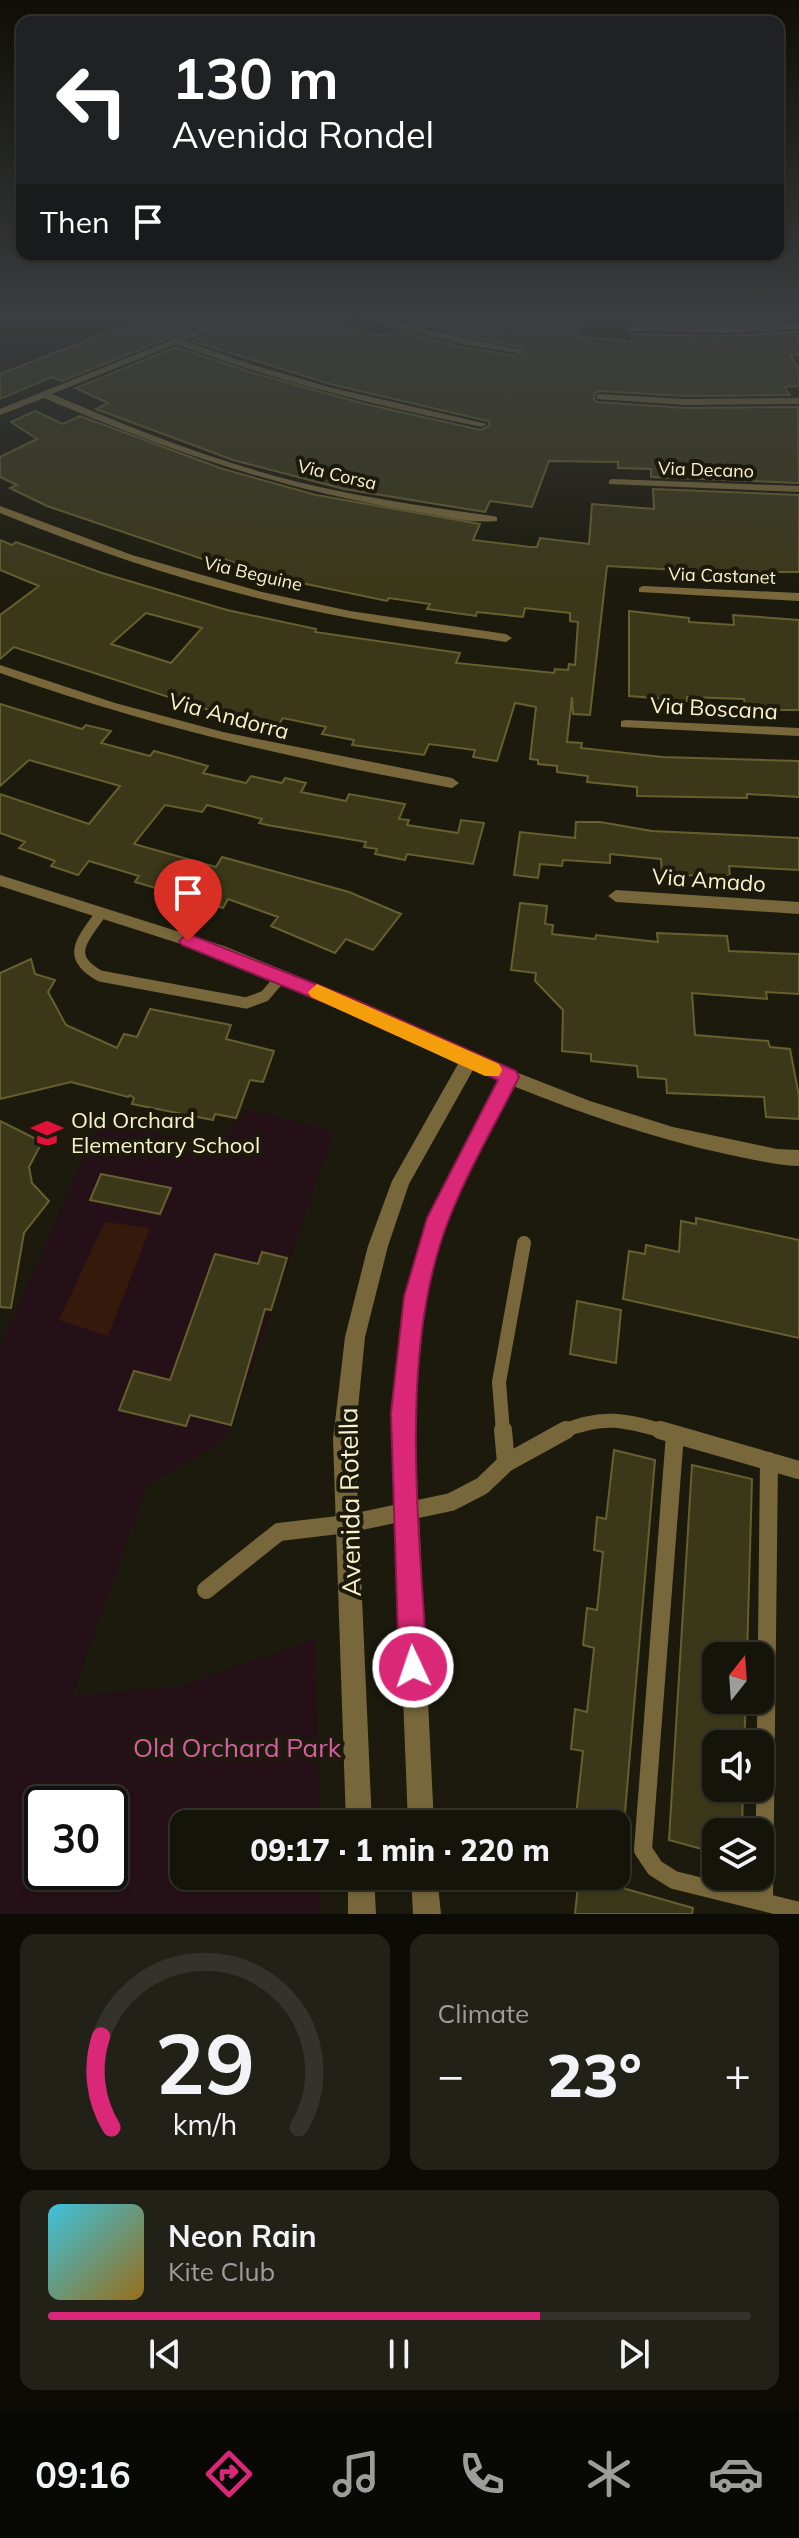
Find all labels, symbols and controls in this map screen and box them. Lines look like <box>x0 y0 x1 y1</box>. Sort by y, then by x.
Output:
text: 130 m <box>172 43 339 113</box>
icon: left <box>40 48 144 152</box>
text: Avenida Rondel <box>172 112 434 157</box>
icon: arrive <box>126 200 170 244</box>
text: Then <box>40 203 110 241</box>
street label: Via Corsa <box>295 454 379 495</box>
street label: Via Decano <box>658 456 754 483</box>
street label: Via Beguine <box>202 551 305 596</box>
street label: Via Castanet <box>668 562 776 589</box>
street label: Via Andorra <box>166 687 292 745</box>
street label: Via Boscana <box>649 691 779 725</box>
pin <box>154 859 222 941</box>
street label: Via Amado <box>651 862 767 898</box>
icon: arrive <box>166 871 210 915</box>
place label: Old Orchard Elementary School <box>71 1106 260 1159</box>
school or university icon: Old Orchard Elementary School <box>30 1116 64 1150</box>
street label: Avenida Rotella <box>331 1407 368 1597</box>
position arrow <box>371 1625 455 1709</box>
north arrow <box>702 1642 774 1714</box>
map controls <box>702 1642 774 1890</box>
button: sound <box>702 1730 774 1802</box>
park label: Old Orchard Park <box>133 1731 342 1764</box>
speed limit sign: 30 <box>24 1786 128 1890</box>
button: layers <box>702 1818 774 1890</box>
text: 09:17 · 1 min · 220 m <box>250 1831 550 1869</box>
text: Climate <box>438 1997 529 2030</box>
text: 29 <box>155 2010 255 2115</box>
text: 23° <box>547 2037 642 2112</box>
text: − <box>438 2047 464 2102</box>
text: + <box>725 2047 751 2102</box>
text: km/h <box>172 2106 237 2142</box>
text: Neon Rain <box>168 2217 317 2255</box>
text: Kite Club <box>168 2255 275 2288</box>
icon: previous <box>143 2332 187 2376</box>
icon: pause <box>377 2332 421 2376</box>
icon: next <box>612 2332 656 2376</box>
icon: directions <box>201 2446 257 2502</box>
icon: music <box>328 2446 384 2502</box>
icon: phone <box>454 2446 510 2502</box>
icon: climate <box>581 2446 637 2502</box>
icon: car <box>708 2446 764 2502</box>
text: 09:16 <box>35 2452 131 2497</box>

